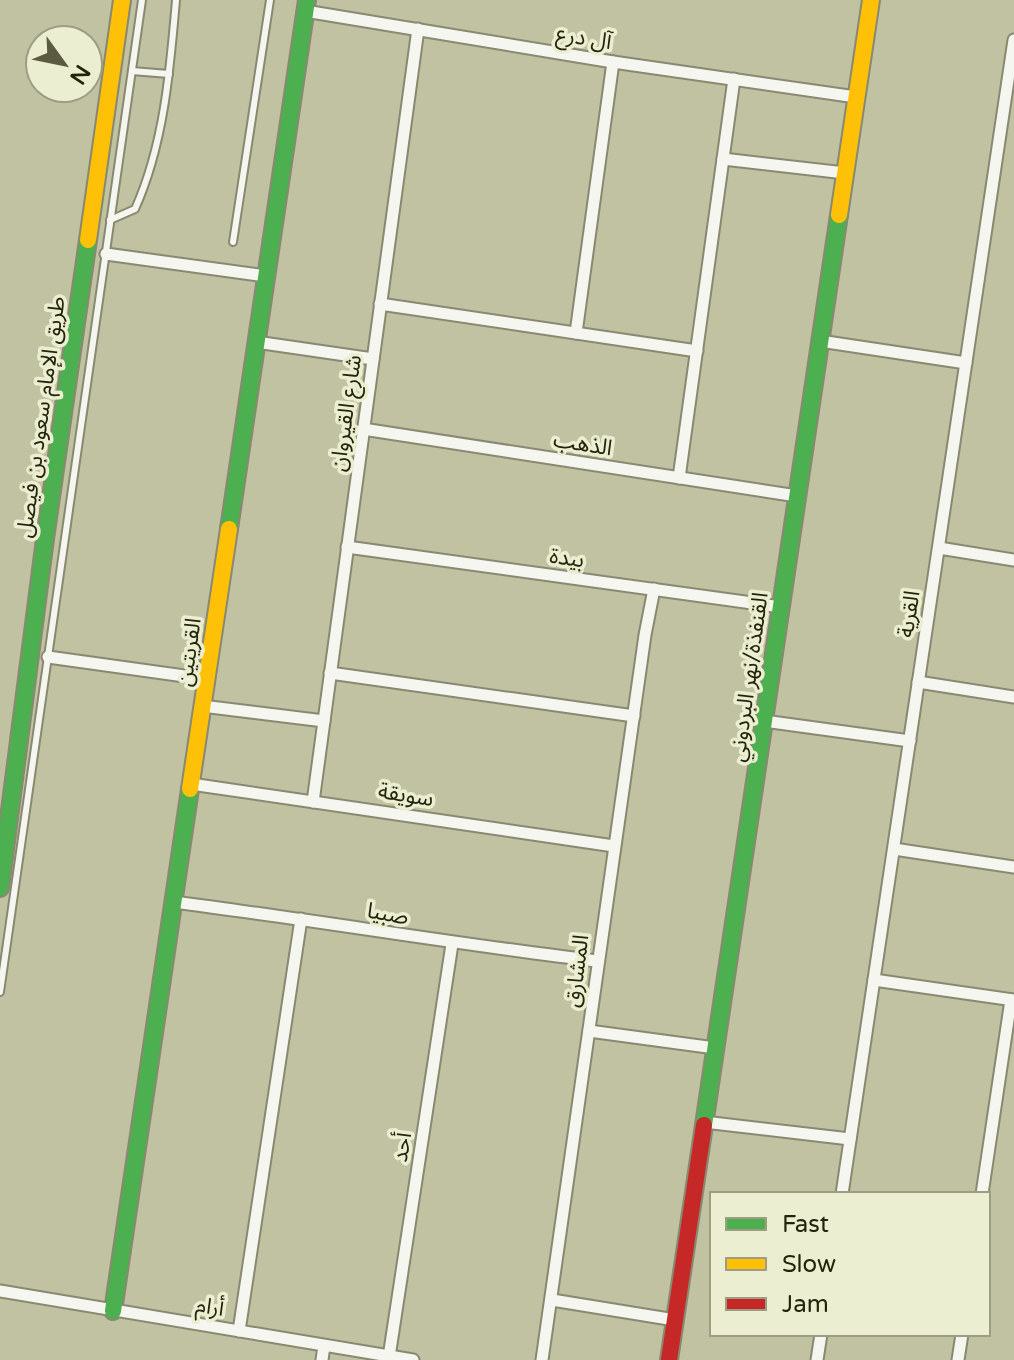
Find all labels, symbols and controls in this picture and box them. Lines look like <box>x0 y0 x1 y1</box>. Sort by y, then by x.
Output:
street label: آل درع <box>554 21 615 58</box>
north arrow <box>24 24 104 104</box>
text: N <box>64 60 96 89</box>
street label: طريق الإمام سعود بن فيصل <box>11 295 74 540</box>
street label: شارع القيروان <box>325 353 370 474</box>
street label: الذهب <box>552 427 614 461</box>
street label: بيدة <box>548 543 586 573</box>
street label: القرية <box>892 589 926 639</box>
street label: القنفذة/نهر البردوني <box>724 591 777 764</box>
street label: القريتين <box>171 616 207 688</box>
street label: سويقة <box>376 778 435 812</box>
street label: صبيا <box>365 898 411 930</box>
street label: المشارق <box>560 933 594 1009</box>
street label: أحد <box>386 1130 417 1164</box>
legend <box>710 1192 990 1336</box>
text: Fast <box>782 1210 829 1239</box>
text: Slow <box>782 1250 836 1279</box>
text: Jam <box>782 1290 829 1319</box>
street label: أرام <box>193 1291 226 1325</box>

